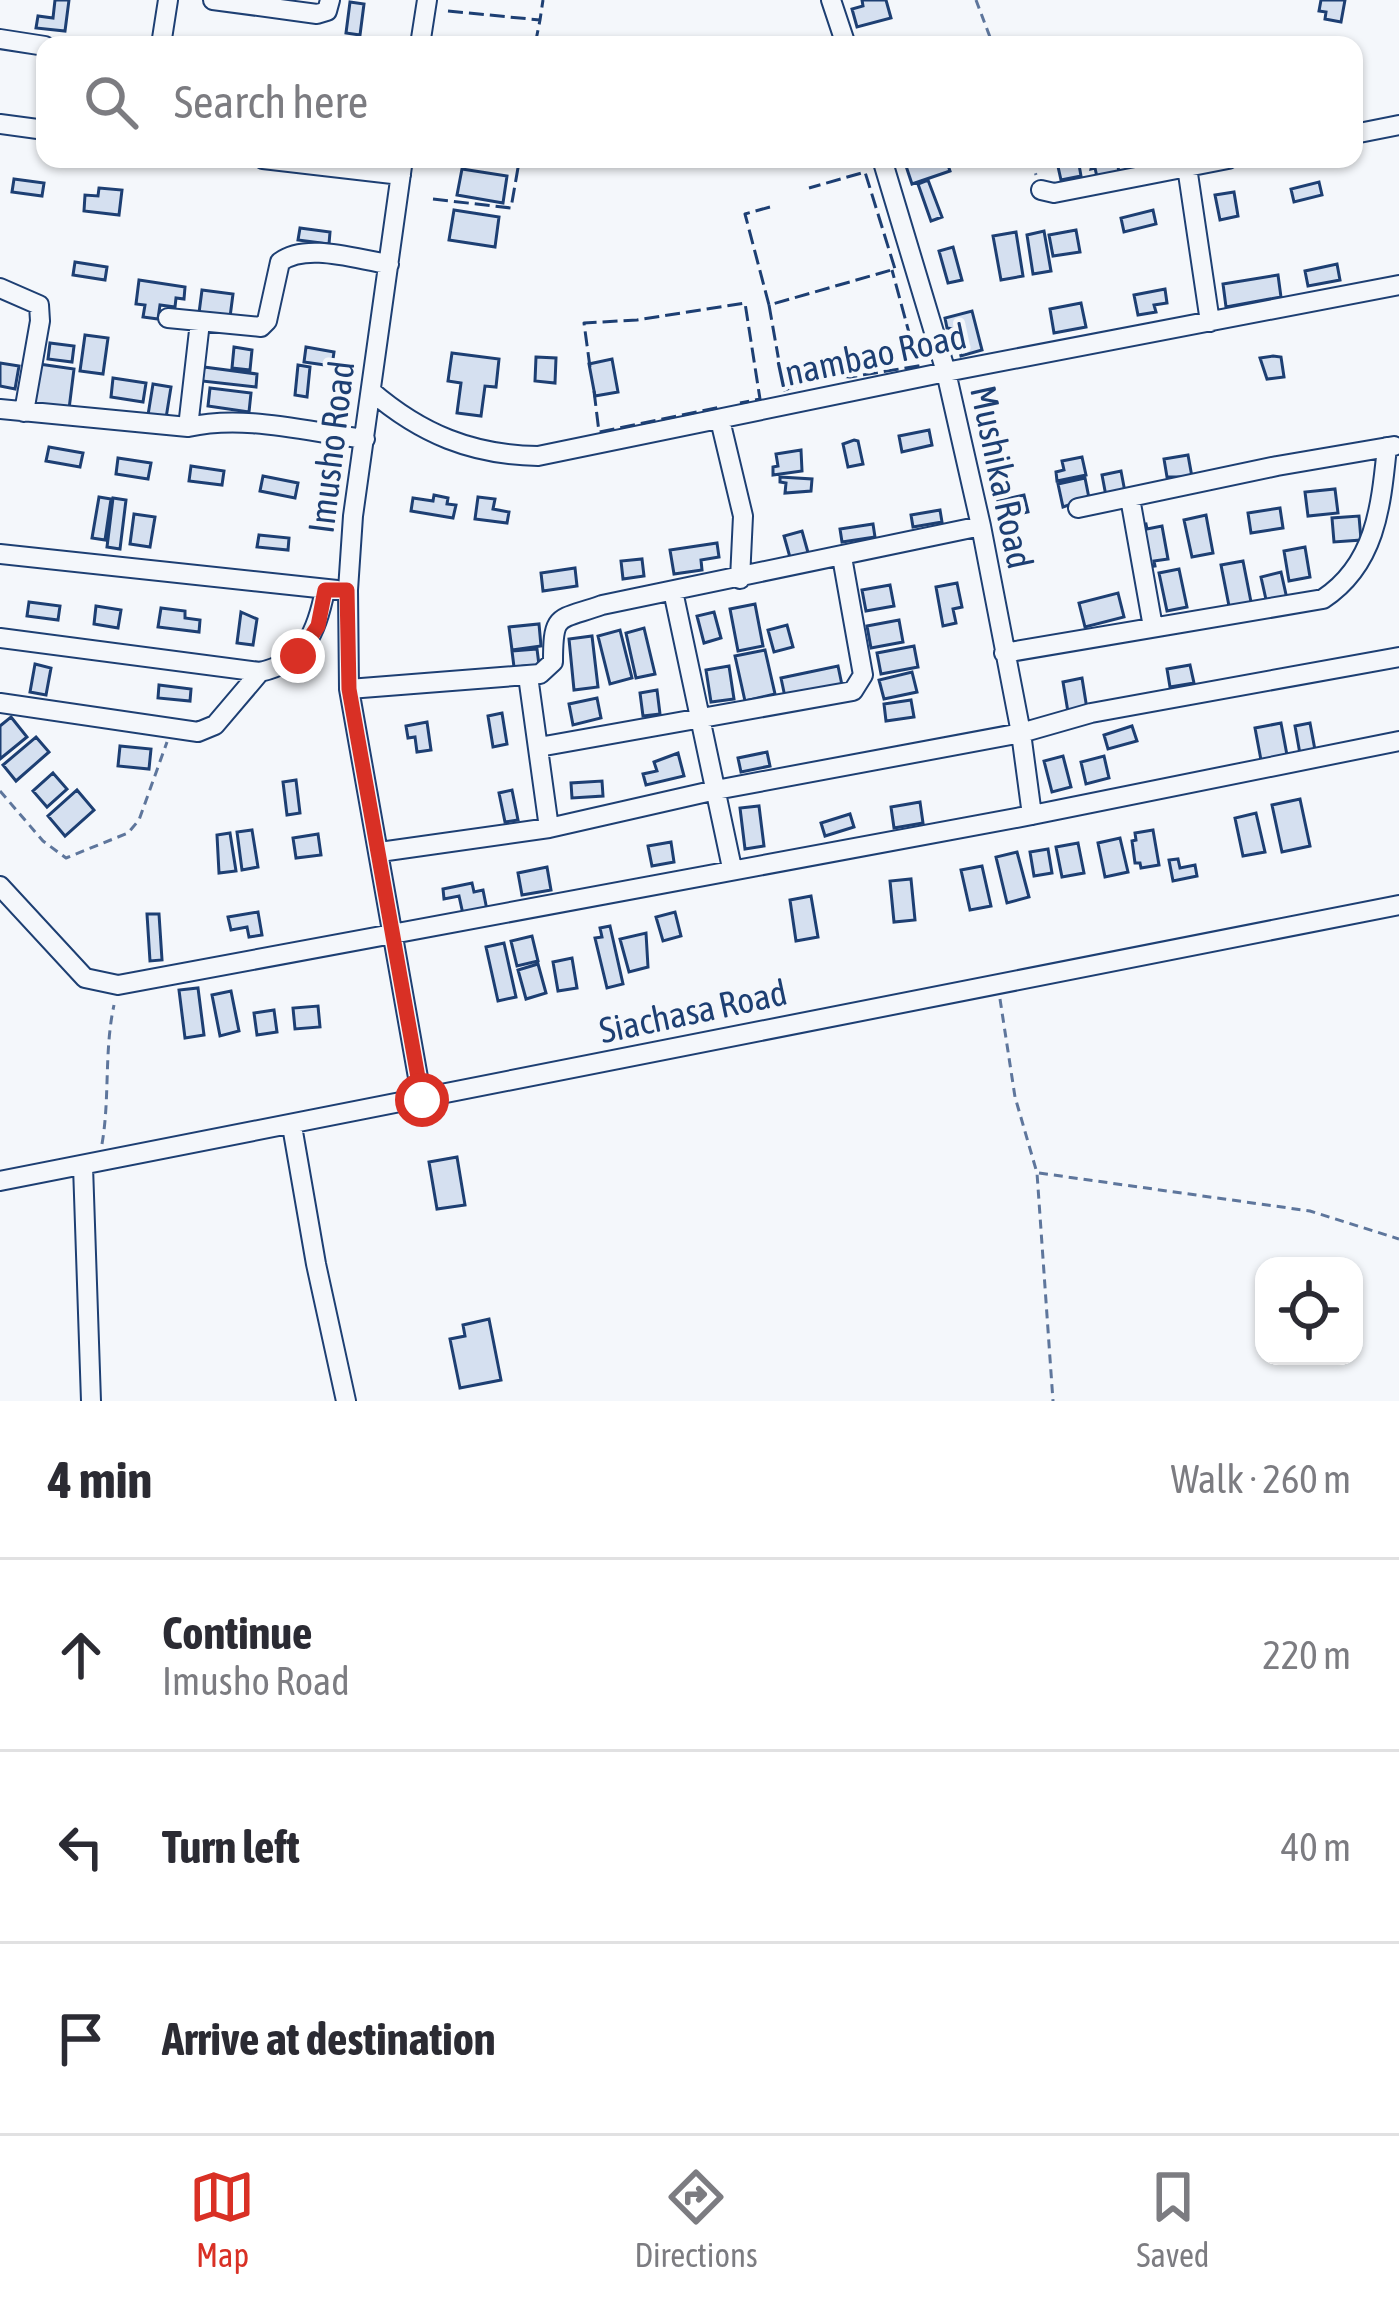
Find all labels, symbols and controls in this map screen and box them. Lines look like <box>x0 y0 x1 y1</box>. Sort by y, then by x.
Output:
search box <box>36 36 1363 168</box>
icon: search <box>78 69 144 135</box>
text: Search here <box>174 76 368 128</box>
street label: Inambao Road <box>772 314 970 396</box>
street label: Imusho Road <box>300 358 362 536</box>
street label: Mushika Road <box>962 382 1042 572</box>
route end <box>271 629 325 683</box>
street label: Siachasa Road <box>595 971 791 1051</box>
route start <box>395 1073 449 1127</box>
map controls <box>1255 1257 1363 1365</box>
button: locate <box>1255 1257 1363 1365</box>
text: 4 min <box>48 1450 152 1509</box>
text: Walk · 260 m <box>1171 1457 1351 1501</box>
text: Continue <box>162 1607 313 1659</box>
icon: ahead <box>48 1622 114 1688</box>
text: 220 m <box>1263 1633 1351 1677</box>
text: Imusho Road <box>162 1659 350 1703</box>
icon: left <box>48 1814 114 1880</box>
text: Turn left <box>162 1821 300 1873</box>
text: 40 m <box>1281 1825 1351 1869</box>
icon: arrive <box>48 2006 114 2072</box>
text: Arrive at destination <box>162 2013 496 2065</box>
tab: Map <box>189 2164 255 2274</box>
tab: Directions <box>634 2164 758 2274</box>
tab: Saved <box>1137 2164 1209 2274</box>

